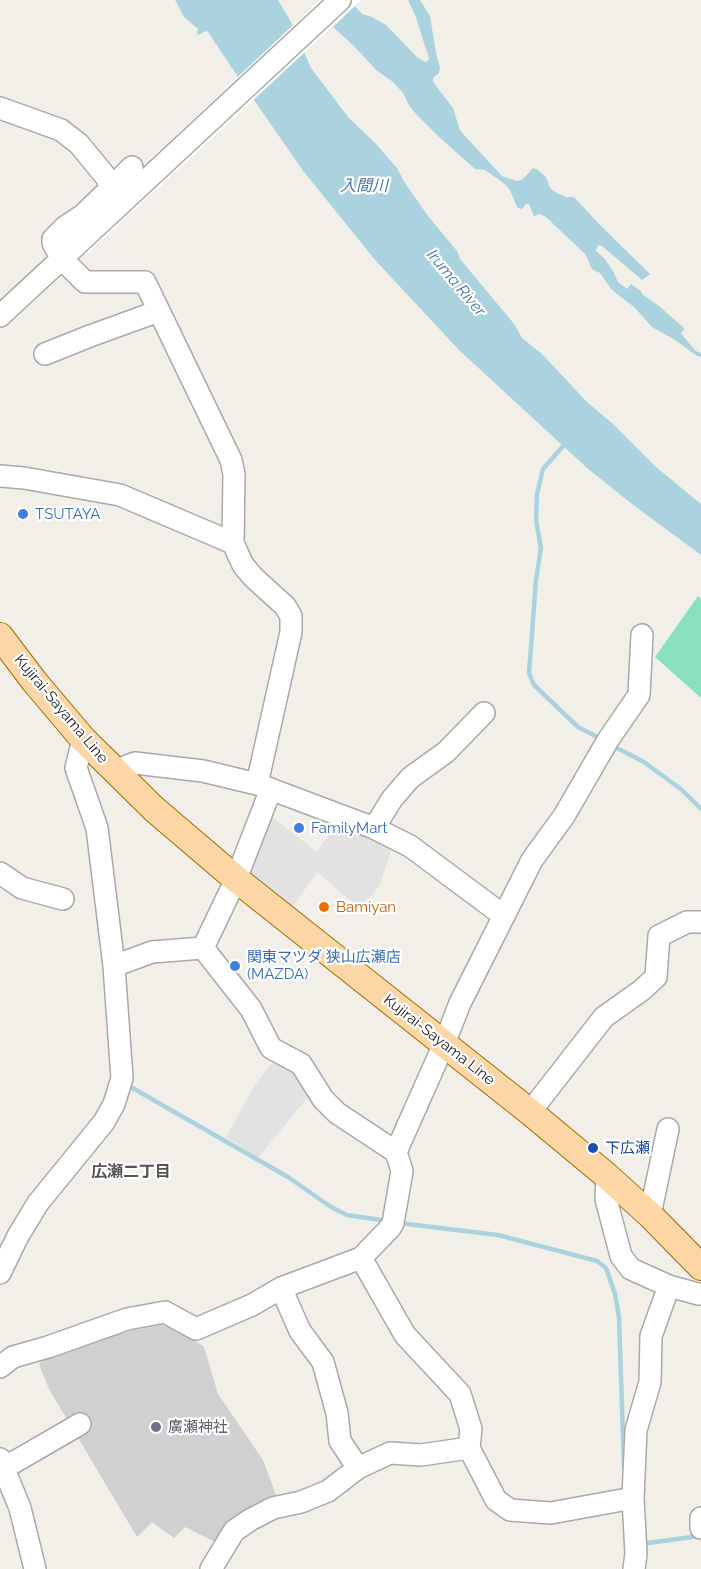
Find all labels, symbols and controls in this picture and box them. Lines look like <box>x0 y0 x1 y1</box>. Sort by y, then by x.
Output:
water label: 入間川 <box>340 176 388 196</box>
water label: Iruma River <box>423 246 489 320</box>
place label: TSUTAYA <box>35 505 100 523</box>
marker: TSUTAYA <box>16 507 30 521</box>
street label: Kujirai-Sayama Line <box>10 651 112 767</box>
place label: FamilyMart <box>311 819 388 837</box>
marker: FamilyMart <box>292 821 306 835</box>
place label: Bamiyan <box>336 898 396 916</box>
marker: Bamiyan <box>317 900 331 914</box>
place label: 関東マツダ 狭山広瀬店 (MAZDA) <box>247 948 401 983</box>
marker: 関東マツダ 狭山広瀬店 (MAZDA) <box>228 959 242 973</box>
street label: Kujirai-Sayama Line <box>380 991 498 1089</box>
place label: 下広瀬 <box>605 1139 650 1157</box>
marker: 下広瀬 <box>586 1141 600 1155</box>
district label: 広瀬二丁目 <box>91 1162 171 1182</box>
place label: 廣瀬神社 <box>168 1418 228 1436</box>
marker: 廣瀬神社 <box>149 1420 163 1434</box>

